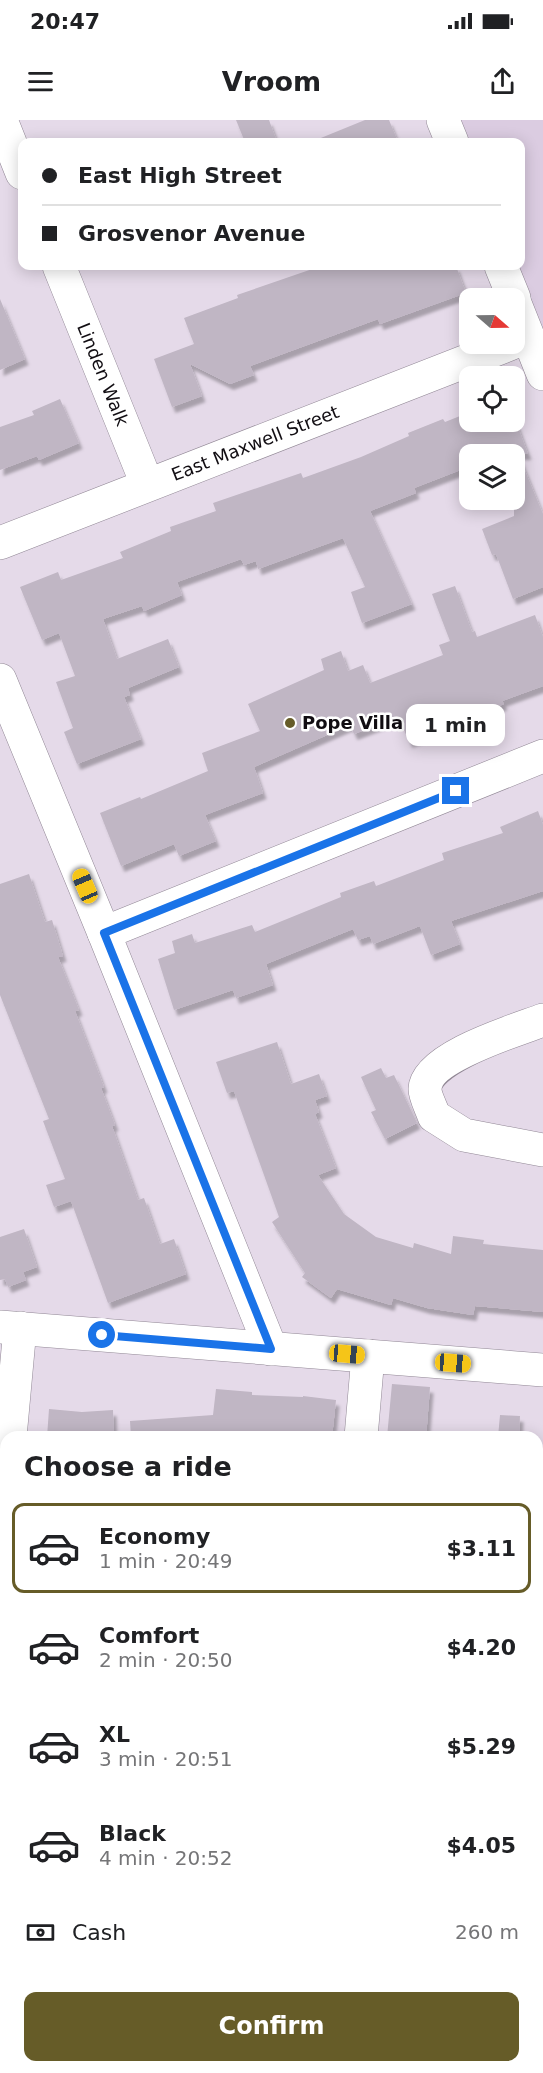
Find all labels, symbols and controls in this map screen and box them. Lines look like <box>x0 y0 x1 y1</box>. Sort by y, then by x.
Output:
text: 20:47 <box>30 9 100 34</box>
icon: menu <box>24 65 57 98</box>
icon: share <box>486 65 519 98</box>
text: Vroom <box>222 66 321 97</box>
text: East High Street <box>78 163 282 188</box>
text: Grosvenor Avenue <box>78 221 305 246</box>
north arrow <box>459 288 525 354</box>
map controls <box>459 288 525 510</box>
street label: Linden Walk <box>73 320 134 429</box>
button: locate <box>459 366 525 432</box>
street label: East Maxwell Street <box>168 401 342 485</box>
button: layers <box>459 444 525 510</box>
callout: 1 min <box>406 704 506 746</box>
place label: Pope Villa <box>302 712 403 733</box>
text: 1 min <box>424 713 487 737</box>
marker: Pope Villa <box>283 716 297 730</box>
route end <box>442 777 469 804</box>
car <box>70 866 100 906</box>
route start <box>88 1321 115 1348</box>
car <box>328 1343 366 1365</box>
car <box>434 1353 472 1373</box>
text: Choose a ride <box>24 1451 232 1482</box>
icon: car <box>27 1521 81 1575</box>
text: Economy <box>99 1524 210 1549</box>
text: $3.11 <box>446 1536 516 1561</box>
text: 1 min · 20:49 <box>99 1549 233 1573</box>
icon: car <box>27 1620 81 1674</box>
text: Comfort <box>99 1623 199 1648</box>
text: $4.20 <box>446 1635 516 1660</box>
text: 2 min · 20:50 <box>99 1648 233 1672</box>
icon: car <box>27 1719 81 1773</box>
text: XL <box>99 1722 130 1747</box>
text: $5.29 <box>446 1734 516 1759</box>
text: 3 min · 20:51 <box>99 1747 233 1771</box>
icon: car <box>27 1818 81 1872</box>
text: Black <box>99 1821 166 1846</box>
text: $4.05 <box>446 1833 516 1858</box>
text: 4 min · 20:52 <box>99 1846 233 1870</box>
icon: cash <box>24 1916 57 1949</box>
text: Cash <box>72 1920 126 1945</box>
text: 260 m <box>455 1920 519 1944</box>
button: Confirm <box>24 1992 519 2061</box>

